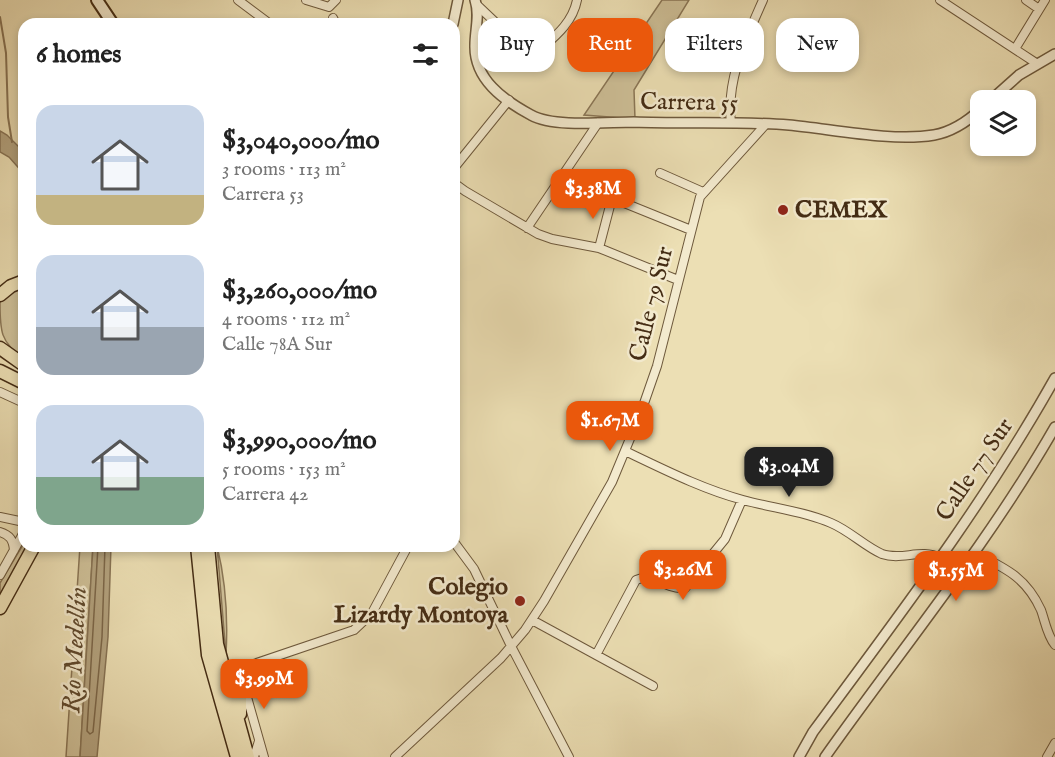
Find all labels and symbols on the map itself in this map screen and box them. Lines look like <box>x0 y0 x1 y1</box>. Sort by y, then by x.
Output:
street label: Carrera 55 <box>640 87 739 119</box>
pin: $3.38M <box>544 169 642 220</box>
place label: CEMEX <box>795 195 888 226</box>
marker: CEMEX <box>776 203 790 217</box>
street label: Calle 79 Sur <box>623 243 681 365</box>
pin: $1.67M <box>561 401 659 452</box>
street label: Calle 77 Sur <box>929 412 1021 528</box>
pin: $3.04M <box>740 447 838 498</box>
pin: $3.26M <box>634 550 732 601</box>
pin: $1.55M <box>907 551 1005 602</box>
place label: Colegio Lizardy Montoya <box>334 572 509 631</box>
water label: Río Medellín <box>55 586 95 714</box>
marker: Colegio Lizardy Montoya <box>513 594 527 608</box>
pin: $3.99M <box>215 659 313 710</box>

